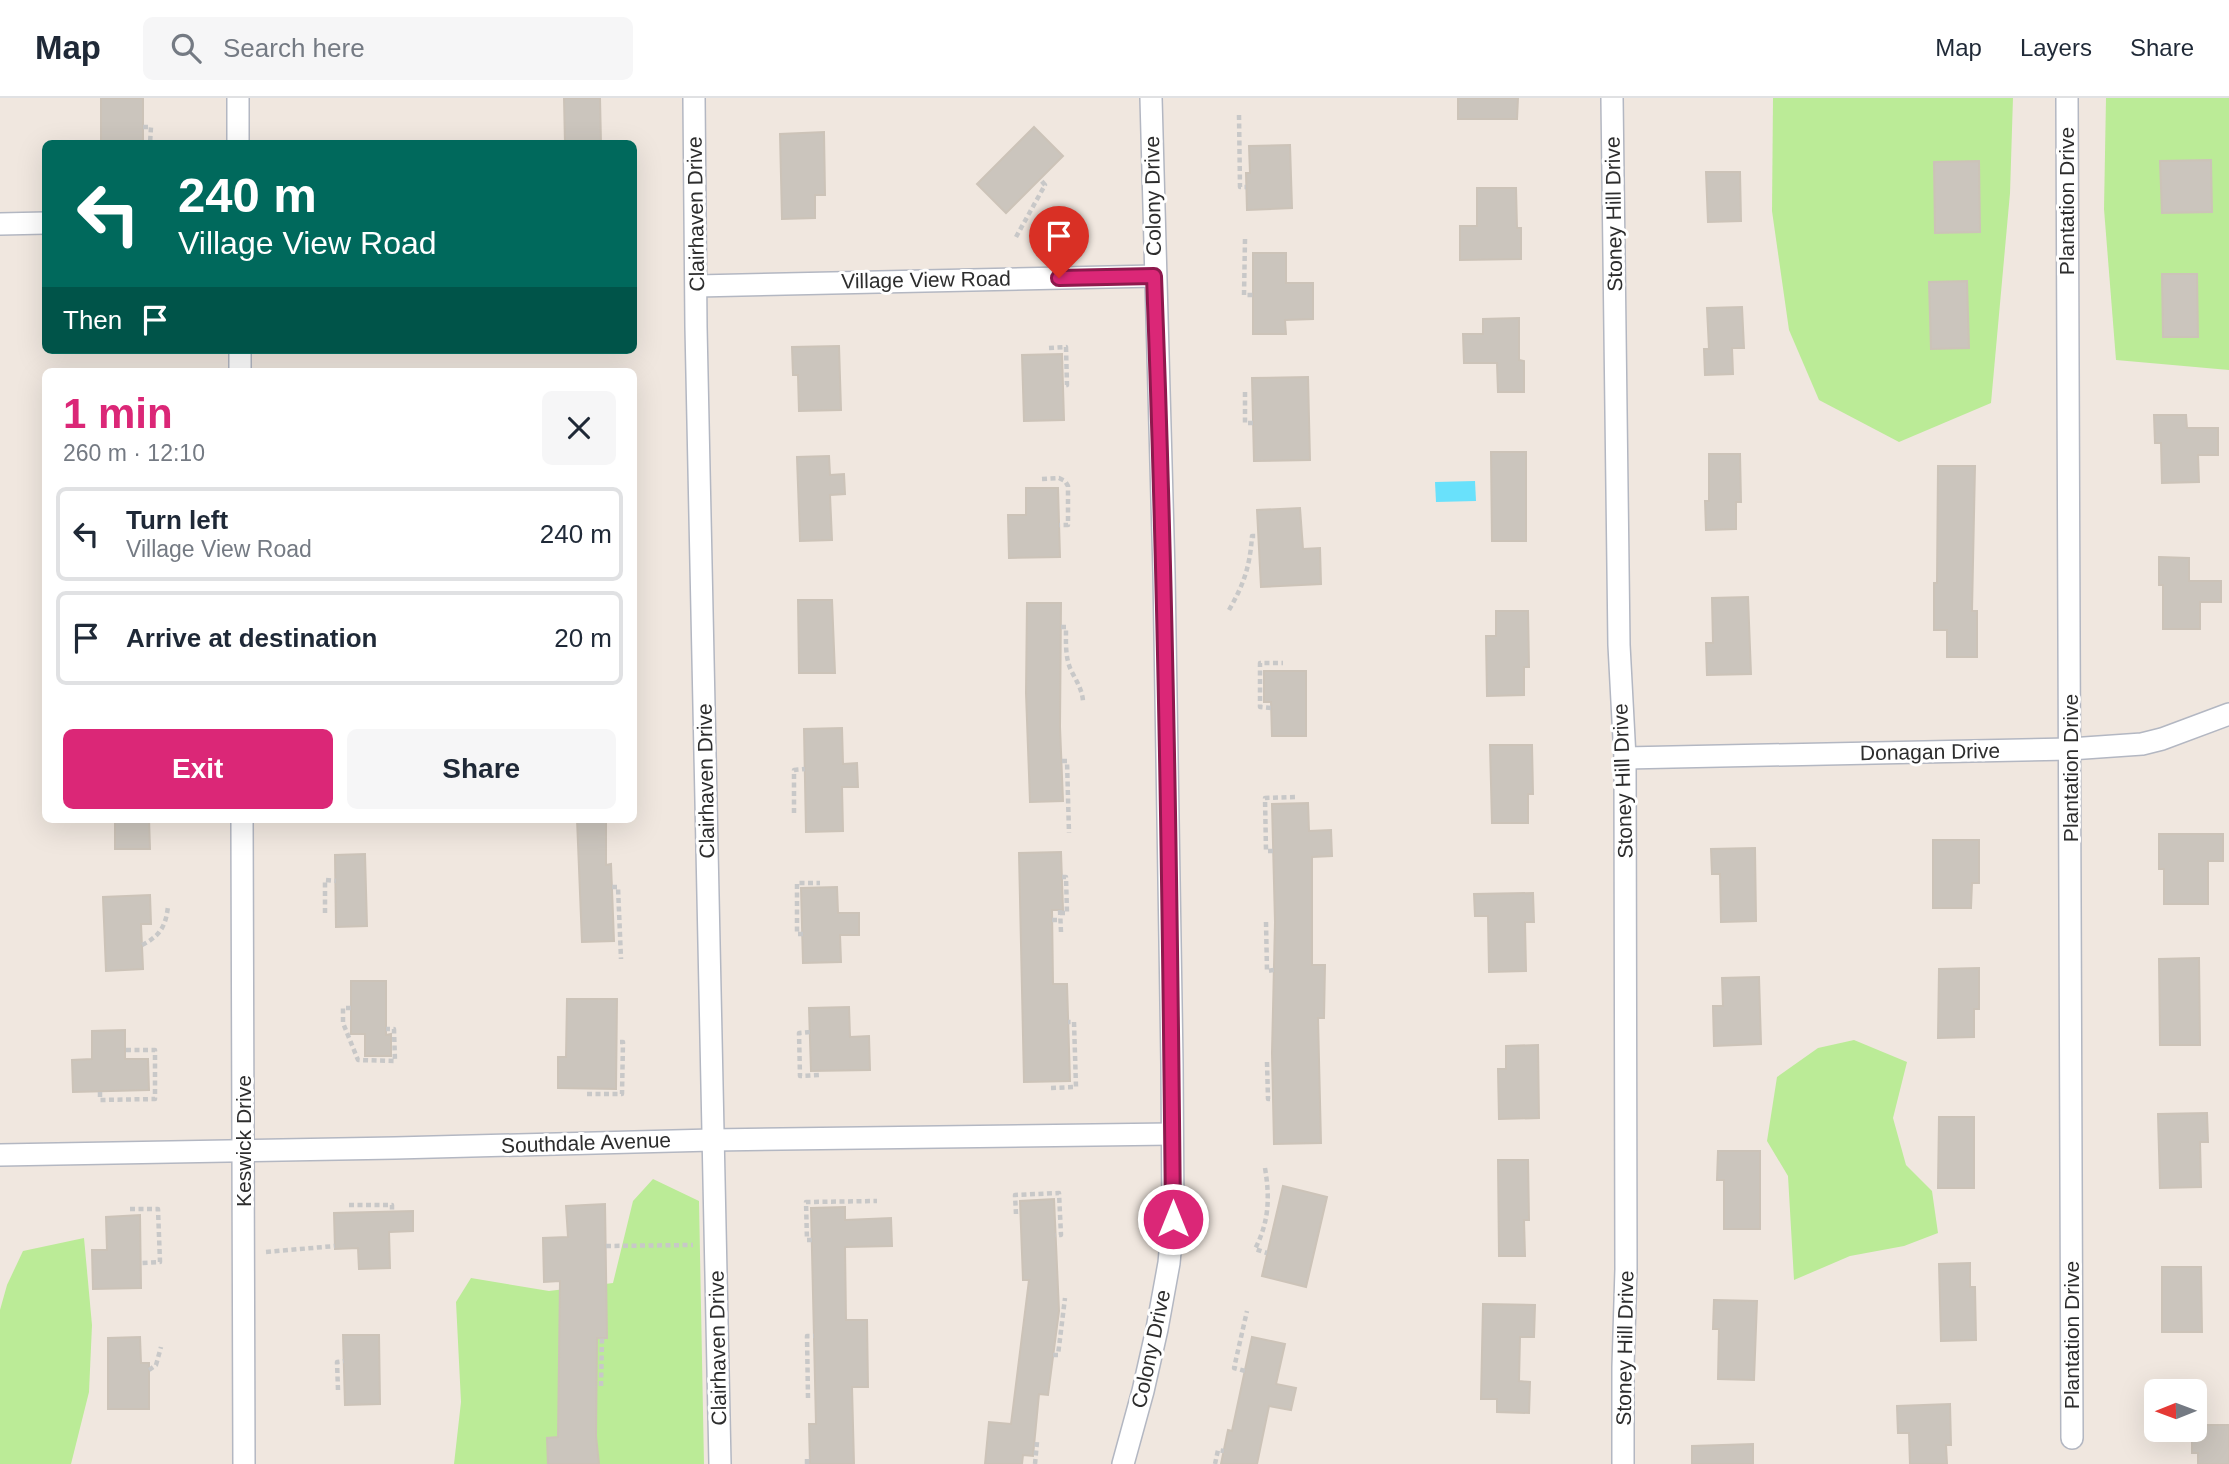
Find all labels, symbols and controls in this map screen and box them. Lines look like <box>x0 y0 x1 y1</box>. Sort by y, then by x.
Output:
search box <box>143 17 633 80</box>
text: Map <box>35 29 101 66</box>
icon: search <box>167 29 205 67</box>
text: Search here <box>223 33 365 63</box>
text: Map <box>1935 34 1982 61</box>
text: Layers <box>2020 34 2092 61</box>
text: Share <box>2130 34 2194 61</box>
street label: Plantation Drive <box>2055 127 2078 275</box>
street label: Clairhaven Drive <box>683 136 708 292</box>
street label: Colony Drive <box>1140 136 1165 256</box>
street label: Stoney Hill Drive <box>1601 136 1626 292</box>
icon: left <box>63 168 154 259</box>
text: 240 m <box>178 168 317 222</box>
pin <box>1029 206 1089 278</box>
icon: arrive <box>1040 217 1078 255</box>
text: Village View Road <box>178 225 437 261</box>
street label: Village View Road <box>841 267 1011 292</box>
icon: arrive <box>136 301 174 339</box>
text: Then <box>63 305 122 335</box>
text: 1 min <box>63 390 173 437</box>
button: close <box>542 391 616 465</box>
text: 260 m · 12:10 <box>63 440 205 466</box>
text: Turn left <box>126 505 228 535</box>
icon: left <box>67 515 105 553</box>
text: 240 m <box>540 519 612 549</box>
text: Village View Road <box>126 536 312 562</box>
icon: arrive <box>67 619 105 657</box>
text: Arrive at destination <box>126 623 377 653</box>
text: 20 m <box>554 623 612 653</box>
street label: Plantation Drive <box>2059 694 2082 842</box>
street label: Clairhaven Drive <box>693 703 718 859</box>
street label: Stoney Hill Drive <box>1608 703 1637 859</box>
button: Exit <box>63 729 333 809</box>
button: Share <box>347 729 616 809</box>
street label: Donagan Drive <box>1860 739 2000 764</box>
street label: Keswick Drive <box>232 1075 255 1207</box>
street label: Southdale Avenue <box>501 1128 671 1157</box>
position arrow <box>1136 1182 1210 1256</box>
street label: Plantation Drive <box>2060 1261 2083 1409</box>
street label: Clairhaven Drive <box>705 1270 730 1426</box>
street label: Stoney Hill Drive <box>1612 1270 1637 1426</box>
street label: Colony Drive <box>1127 1288 1174 1410</box>
north arrow <box>2144 1379 2207 1442</box>
map controls <box>2144 1379 2207 1442</box>

